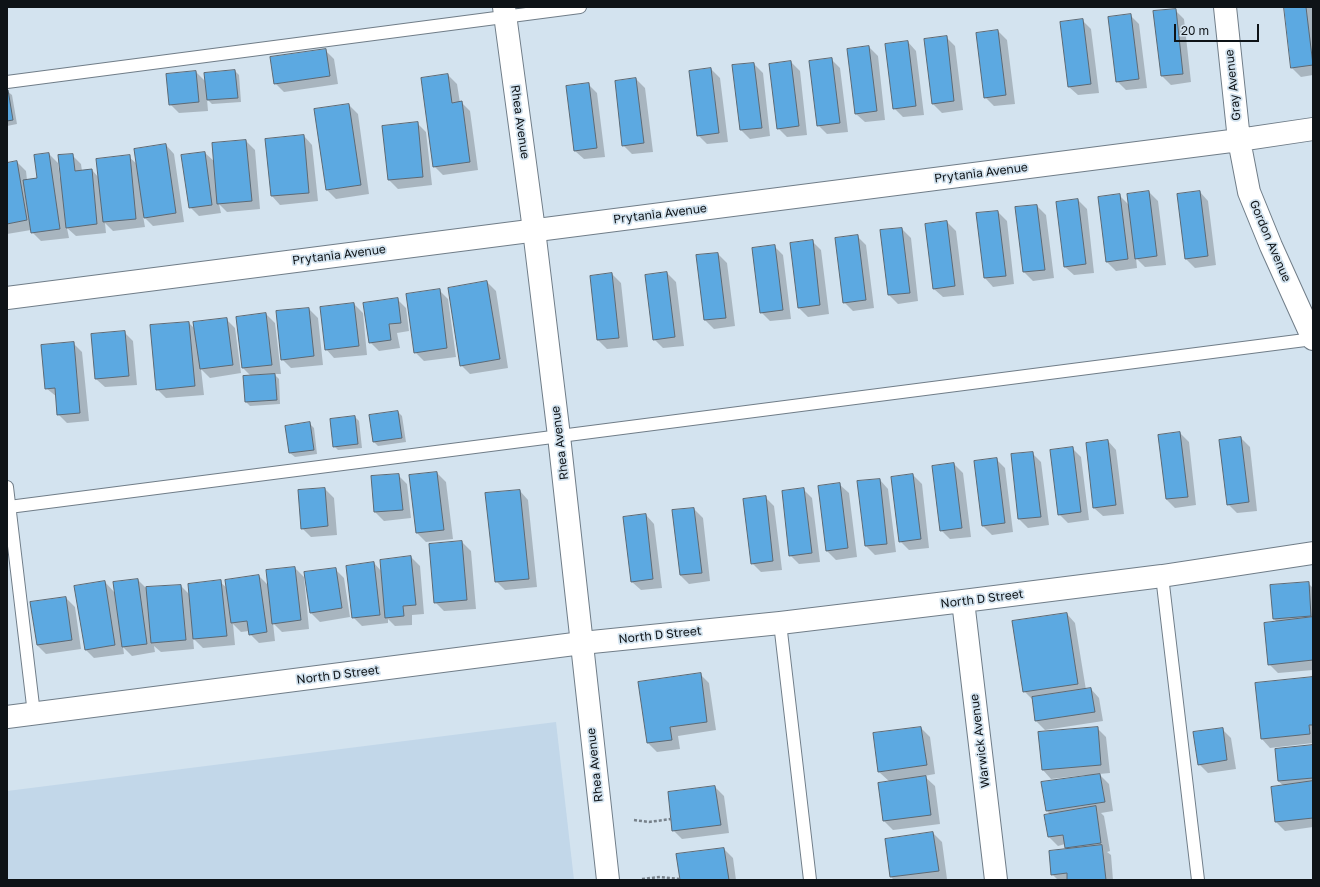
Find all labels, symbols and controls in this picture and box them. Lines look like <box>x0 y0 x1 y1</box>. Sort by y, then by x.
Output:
scale bar <box>1176 16 1261 42</box>
text: 20 m <box>1181 23 1209 38</box>
street label: Gray Avenue <box>1222 49 1244 121</box>
street label: Rhea Avenue <box>508 84 532 160</box>
street label: Prytania Avenue <box>933 160 1029 186</box>
street label: Gordon Avenue <box>1246 198 1294 284</box>
street label: Prytania Avenue <box>612 201 708 227</box>
street label: Prytania Avenue <box>291 242 387 268</box>
street label: Rhea Avenue <box>548 405 572 481</box>
street label: North D Street <box>940 587 1024 611</box>
street label: North D Street <box>618 623 702 647</box>
street label: North D Street <box>296 663 380 687</box>
street label: Warwick Avenue <box>967 693 993 789</box>
street label: Rhea Avenue <box>584 727 606 803</box>

